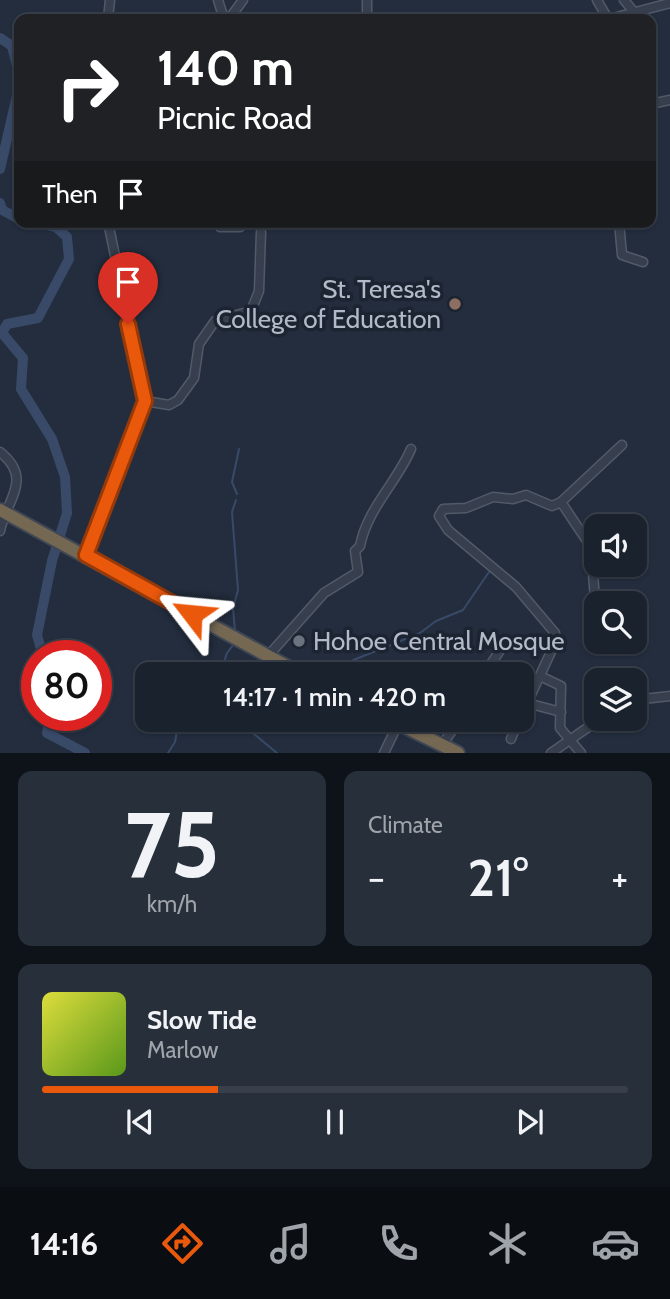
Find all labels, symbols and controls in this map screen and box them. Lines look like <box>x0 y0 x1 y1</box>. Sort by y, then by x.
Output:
text: 140 m <box>157 38 294 97</box>
icon: right <box>42 42 133 133</box>
text: Picnic Road <box>157 98 312 137</box>
icon: arrive <box>112 175 150 213</box>
text: Then <box>42 178 98 210</box>
pin <box>98 252 158 324</box>
icon: arrive <box>109 263 147 301</box>
place label: St. Teresa's College of Education <box>216 273 441 335</box>
marker: St. Teresa's College of Education <box>447 296 463 312</box>
map controls <box>584 514 647 731</box>
button: sound <box>584 514 647 577</box>
position arrow <box>155 577 229 651</box>
button: search <box>584 591 647 654</box>
place label: Hohoe Central Mosque <box>313 625 565 657</box>
marker: Hohoe Central Mosque <box>291 633 307 649</box>
speed limit sign: 80 <box>21 640 112 731</box>
button: layers <box>584 668 647 731</box>
text: 14:17 · 1 min · 420 m <box>223 681 446 713</box>
text: 75 <box>124 789 220 900</box>
text: Climate <box>368 811 443 839</box>
text: 21° <box>468 846 528 909</box>
text: − <box>368 854 385 901</box>
text: + <box>611 854 628 901</box>
text: km/h <box>147 890 197 918</box>
text: Slow Tide <box>147 1004 257 1036</box>
text: Marlow <box>147 1036 218 1064</box>
icon: previous <box>121 1103 159 1141</box>
icon: pause <box>316 1103 354 1141</box>
icon: next <box>511 1103 549 1141</box>
icon: directions <box>158 1219 207 1268</box>
icon: music <box>266 1219 315 1268</box>
icon: phone <box>374 1219 423 1268</box>
icon: climate <box>483 1219 532 1268</box>
icon: car <box>591 1219 640 1268</box>
text: 14:16 <box>30 1224 98 1263</box>

